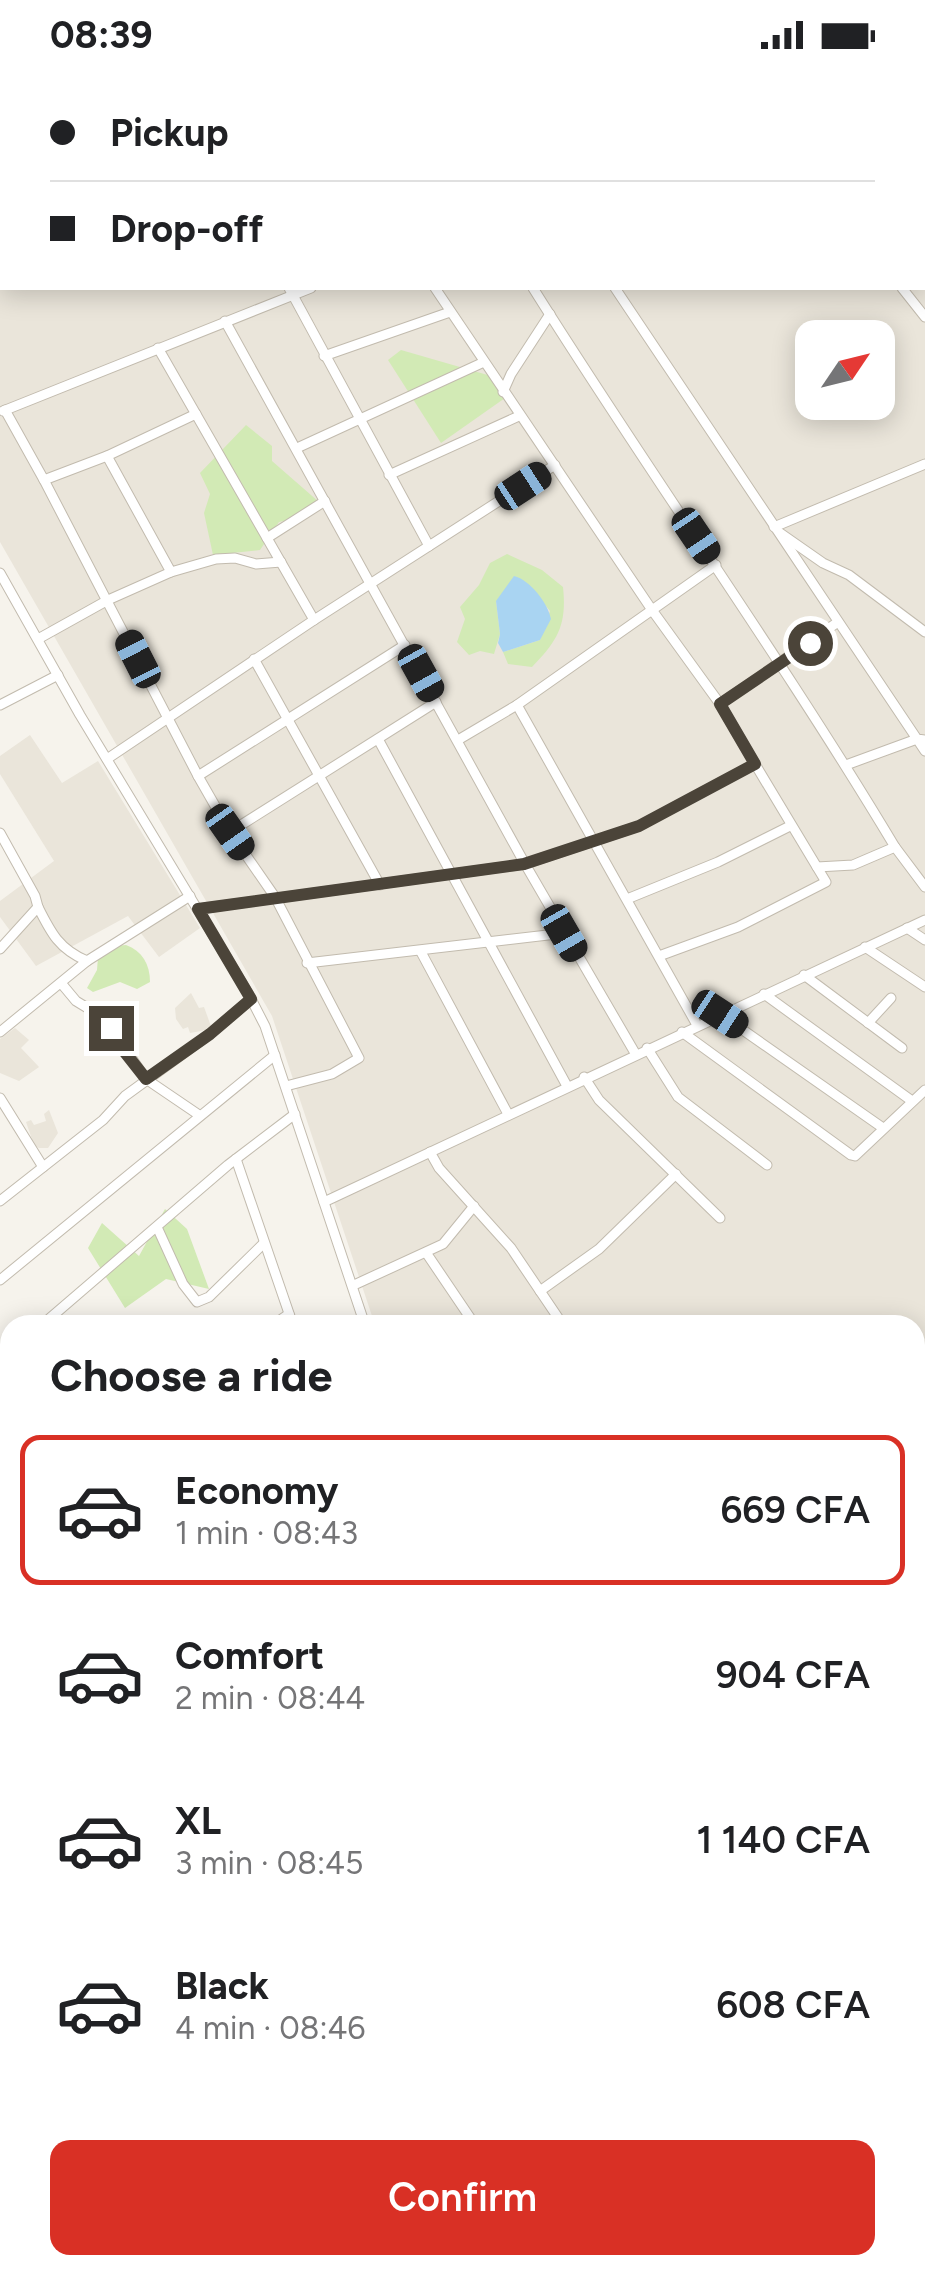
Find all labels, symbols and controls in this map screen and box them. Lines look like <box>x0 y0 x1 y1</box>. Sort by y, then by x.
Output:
text: 08:39 <box>50 12 153 58</box>
text: Pickup <box>110 110 228 156</box>
text: Drop-off <box>110 206 263 252</box>
north arrow <box>795 320 895 420</box>
map controls <box>795 320 895 420</box>
car <box>490 457 556 515</box>
car <box>667 503 725 569</box>
route start <box>788 621 833 666</box>
car <box>111 625 165 693</box>
car <box>393 639 449 707</box>
car <box>201 799 259 865</box>
car <box>536 900 592 966</box>
car <box>687 985 753 1043</box>
route end <box>89 1006 134 1051</box>
text: Choose a ride <box>50 1348 332 1402</box>
icon: car <box>55 1465 145 1555</box>
text: Economy <box>175 1468 338 1514</box>
text: 669 CFA <box>720 1487 870 1533</box>
text: 1 min · 08:43 <box>175 1514 358 1552</box>
icon: car <box>55 1630 145 1720</box>
text: Comfort <box>175 1633 324 1679</box>
text: 904 CFA <box>716 1652 870 1698</box>
text: 2 min · 08:44 <box>175 1679 365 1717</box>
icon: car <box>55 1795 145 1885</box>
text: XL <box>175 1798 221 1844</box>
text: 1 140 CFA <box>697 1817 870 1863</box>
text: 3 min · 08:45 <box>175 1844 363 1882</box>
icon: car <box>55 1960 145 2050</box>
text: Black <box>175 1963 269 2009</box>
text: 608 CFA <box>716 1982 870 2028</box>
text: 4 min · 08:46 <box>175 2009 365 2047</box>
button: Confirm <box>50 2140 875 2255</box>

